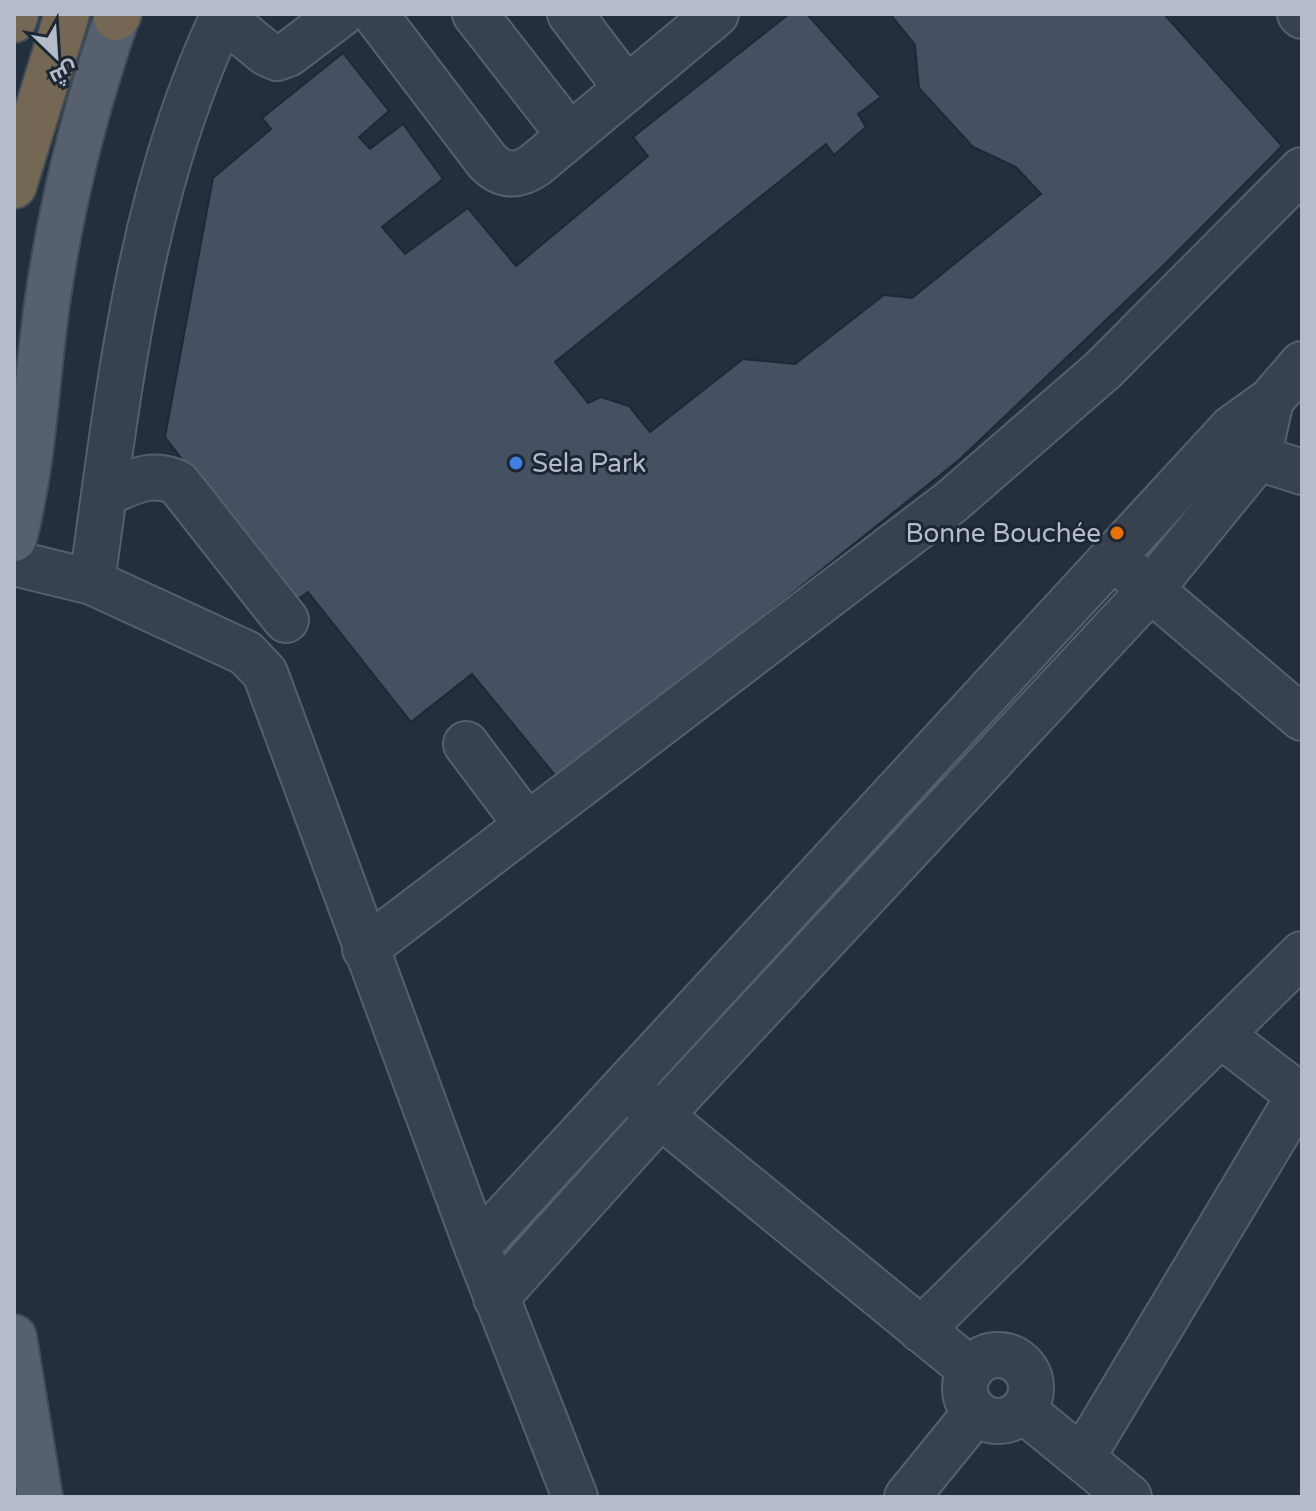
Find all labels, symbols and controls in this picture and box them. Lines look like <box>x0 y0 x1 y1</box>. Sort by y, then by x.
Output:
north arrow <box>16 16 96 96</box>
text: ش <box>46 55 82 91</box>
place label: Sela Park <box>532 448 646 479</box>
marker: Sela Park <box>507 454 525 472</box>
place label: Bonne Bouchée <box>906 518 1101 549</box>
marker: Bonne Bouchée <box>1108 524 1126 542</box>

